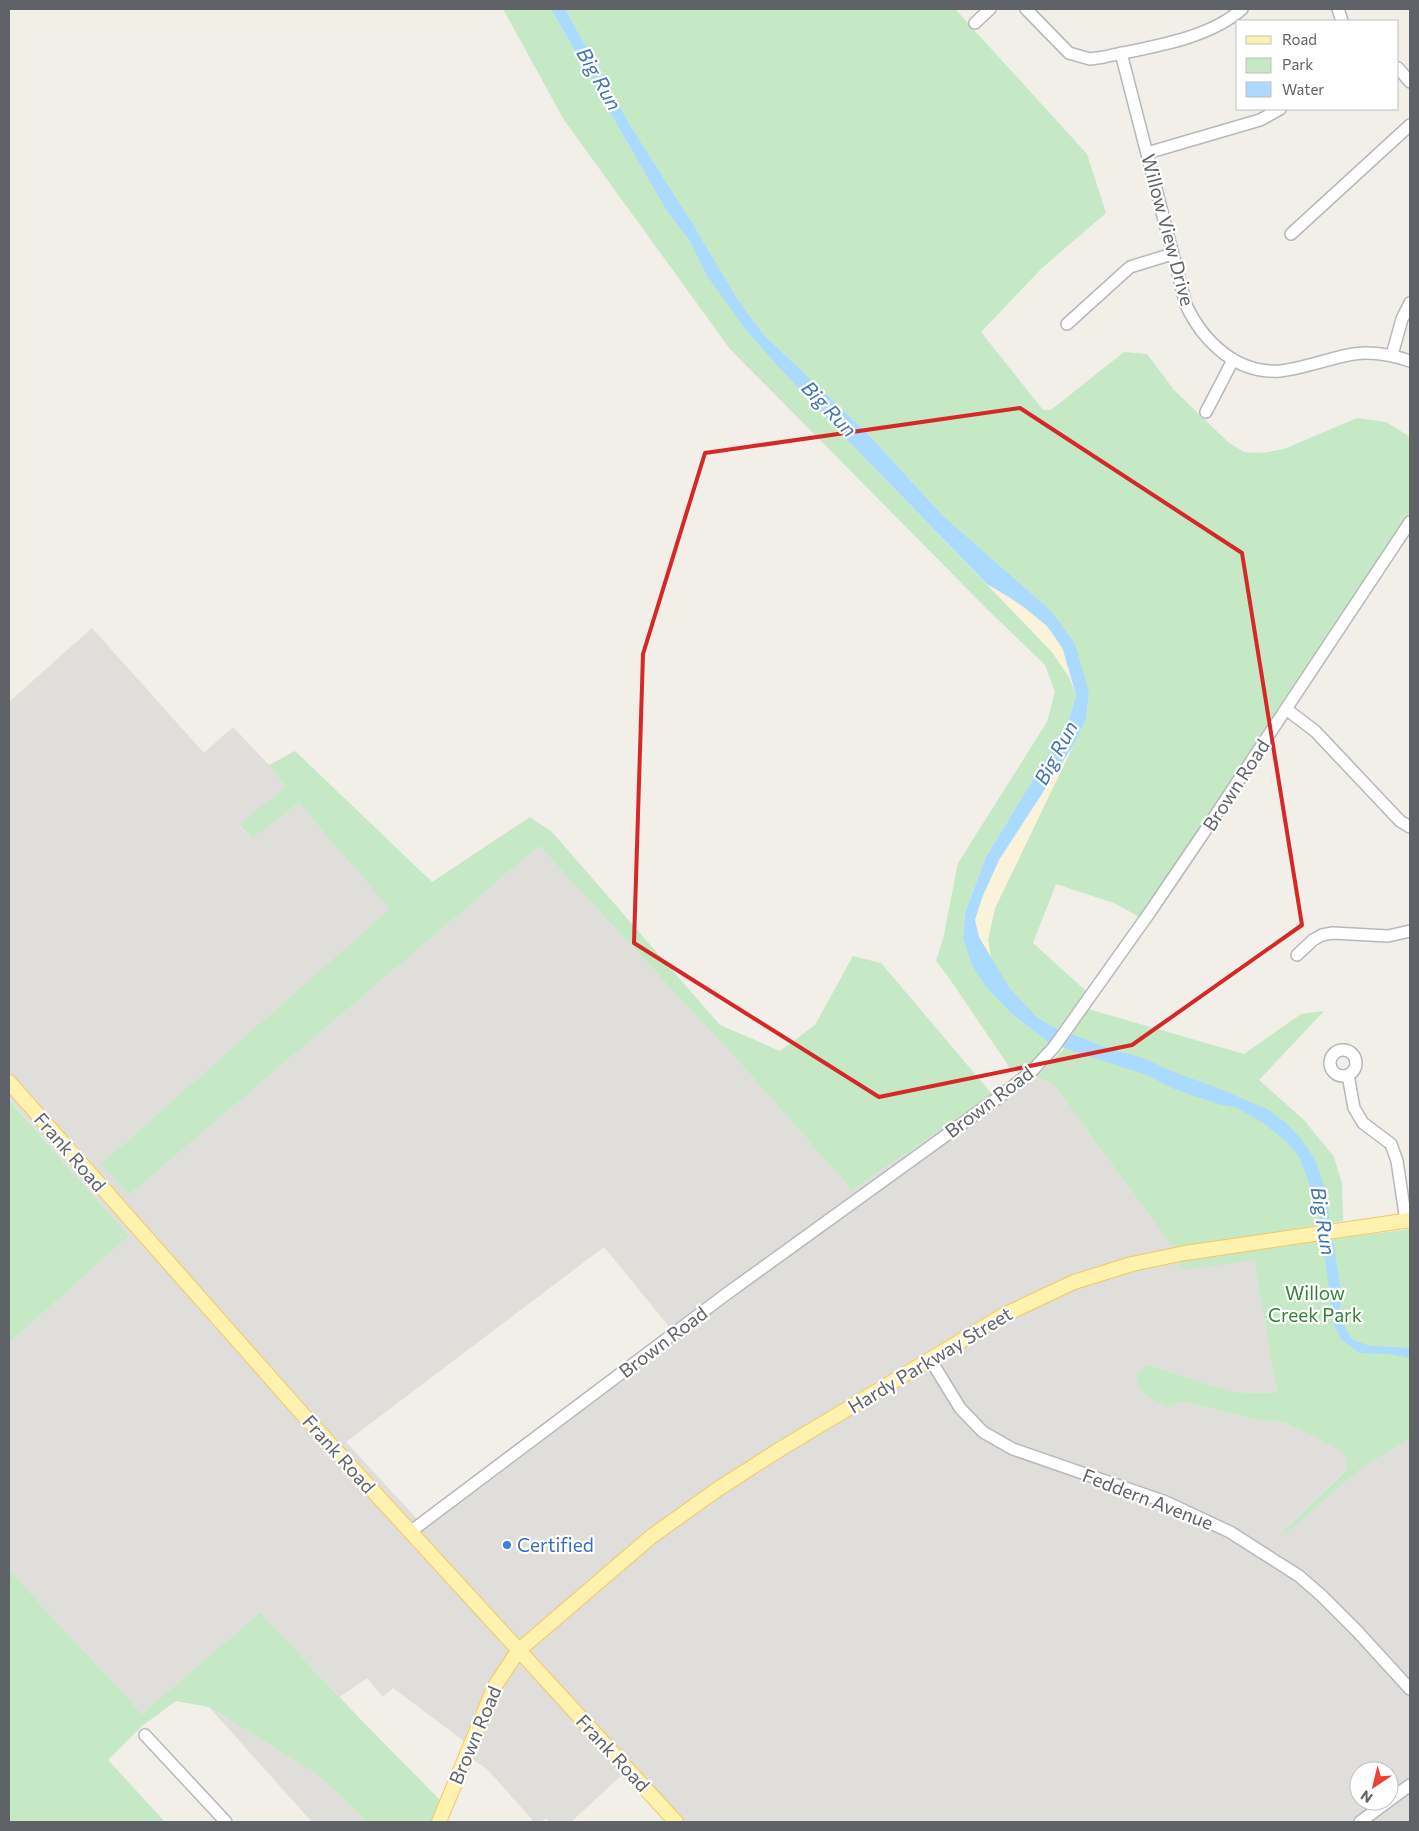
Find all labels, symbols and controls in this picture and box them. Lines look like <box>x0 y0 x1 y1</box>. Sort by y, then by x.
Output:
legend <box>1236 20 1399 110</box>
text: Road <box>1282 30 1317 48</box>
water label: Big Run <box>572 43 627 114</box>
text: Park <box>1282 55 1313 73</box>
text: Water <box>1282 80 1324 98</box>
street label: Willow View Drive <box>1137 151 1200 308</box>
water label: Big Run <box>797 375 862 441</box>
water label: Big Run <box>1028 717 1082 788</box>
street label: Brown Road <box>1197 735 1274 835</box>
street label: Brown Road <box>940 1061 1037 1142</box>
street label: Frank Road <box>30 1107 111 1196</box>
water label: Big Run <box>1307 1185 1341 1257</box>
park label: Willow Creek Park <box>1268 1281 1362 1326</box>
street label: Brown Road <box>614 1301 711 1382</box>
street label: Hardy Parkway Street <box>843 1301 1016 1418</box>
street label: Frank Road <box>298 1410 380 1497</box>
street label: Feddern Avenue <box>1080 1463 1217 1534</box>
place label: Certified <box>517 1533 594 1556</box>
marker: Certified <box>501 1539 513 1551</box>
street label: Brown Road <box>444 1682 506 1787</box>
street label: Frank Road <box>572 1709 655 1796</box>
north arrow <box>1349 1761 1399 1811</box>
text: N <box>1357 1787 1375 1807</box>

